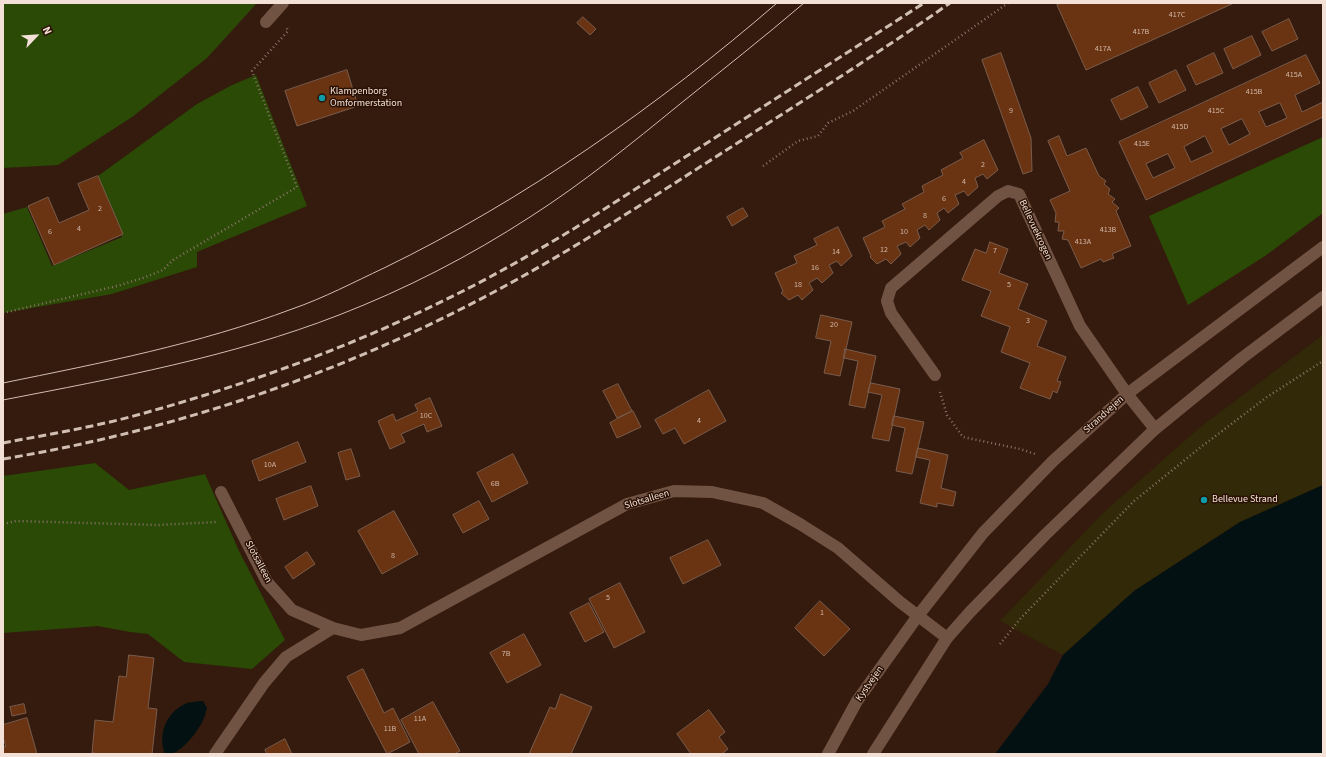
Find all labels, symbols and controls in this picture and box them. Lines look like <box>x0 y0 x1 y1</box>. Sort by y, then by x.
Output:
house number: 417C <box>1169 10 1185 20</box>
north arrow <box>16 16 56 56</box>
text: N <box>39 24 56 37</box>
house number: 417B <box>1133 27 1149 37</box>
house number: 417A <box>1095 44 1111 54</box>
house number: 415A <box>1286 70 1302 80</box>
place label: Klampenborg Omformerstation <box>330 86 402 110</box>
house number: 415B <box>1246 87 1262 97</box>
marker: Klampenborg Omformerstation <box>317 93 327 103</box>
house number: 9 <box>1009 106 1013 116</box>
house number: 415C <box>1208 106 1224 116</box>
house number: 415D <box>1172 122 1188 132</box>
house number: 415E <box>1134 139 1150 149</box>
house number: 2 <box>981 160 985 170</box>
house number: 4 <box>962 177 966 187</box>
house number: 6 <box>942 194 946 204</box>
street label: Bellevuekrogen <box>1016 198 1054 262</box>
house number: 2 <box>98 204 102 214</box>
house number: 8 <box>923 211 927 221</box>
house number: 4 <box>77 224 81 234</box>
house number: 413B <box>1100 225 1116 235</box>
house number: 6 <box>48 227 52 237</box>
house number: 10 <box>900 227 908 237</box>
house number: 413A <box>1075 237 1091 247</box>
house number: 12 <box>880 245 888 255</box>
house number: 7 <box>993 246 997 256</box>
house number: 14 <box>832 247 840 257</box>
house number: 16 <box>811 263 819 273</box>
house number: 18 <box>794 280 802 290</box>
house number: 5 <box>1007 280 1011 290</box>
house number: 3 <box>1026 316 1030 326</box>
house number: 20 <box>830 320 838 330</box>
street label: Strandvejen <box>1081 394 1127 436</box>
house number: 10C <box>420 411 432 421</box>
house number: 4 <box>697 416 701 426</box>
house number: 10A <box>264 460 276 470</box>
house number: 6B <box>491 479 499 489</box>
street label: Slotsalleen <box>623 488 671 512</box>
place label: Bellevue Strand <box>1212 494 1278 506</box>
marker: Bellevue Strand <box>1199 495 1209 505</box>
street label: Slotsalleen <box>242 539 274 585</box>
house number: 8 <box>391 551 395 561</box>
house number: 5 <box>606 593 610 603</box>
house number: 1 <box>820 608 824 618</box>
house number: 7B <box>502 649 510 659</box>
street label: Kystvejen <box>854 664 886 704</box>
house number: 11A <box>414 714 426 724</box>
house number: 11B <box>384 724 396 734</box>

